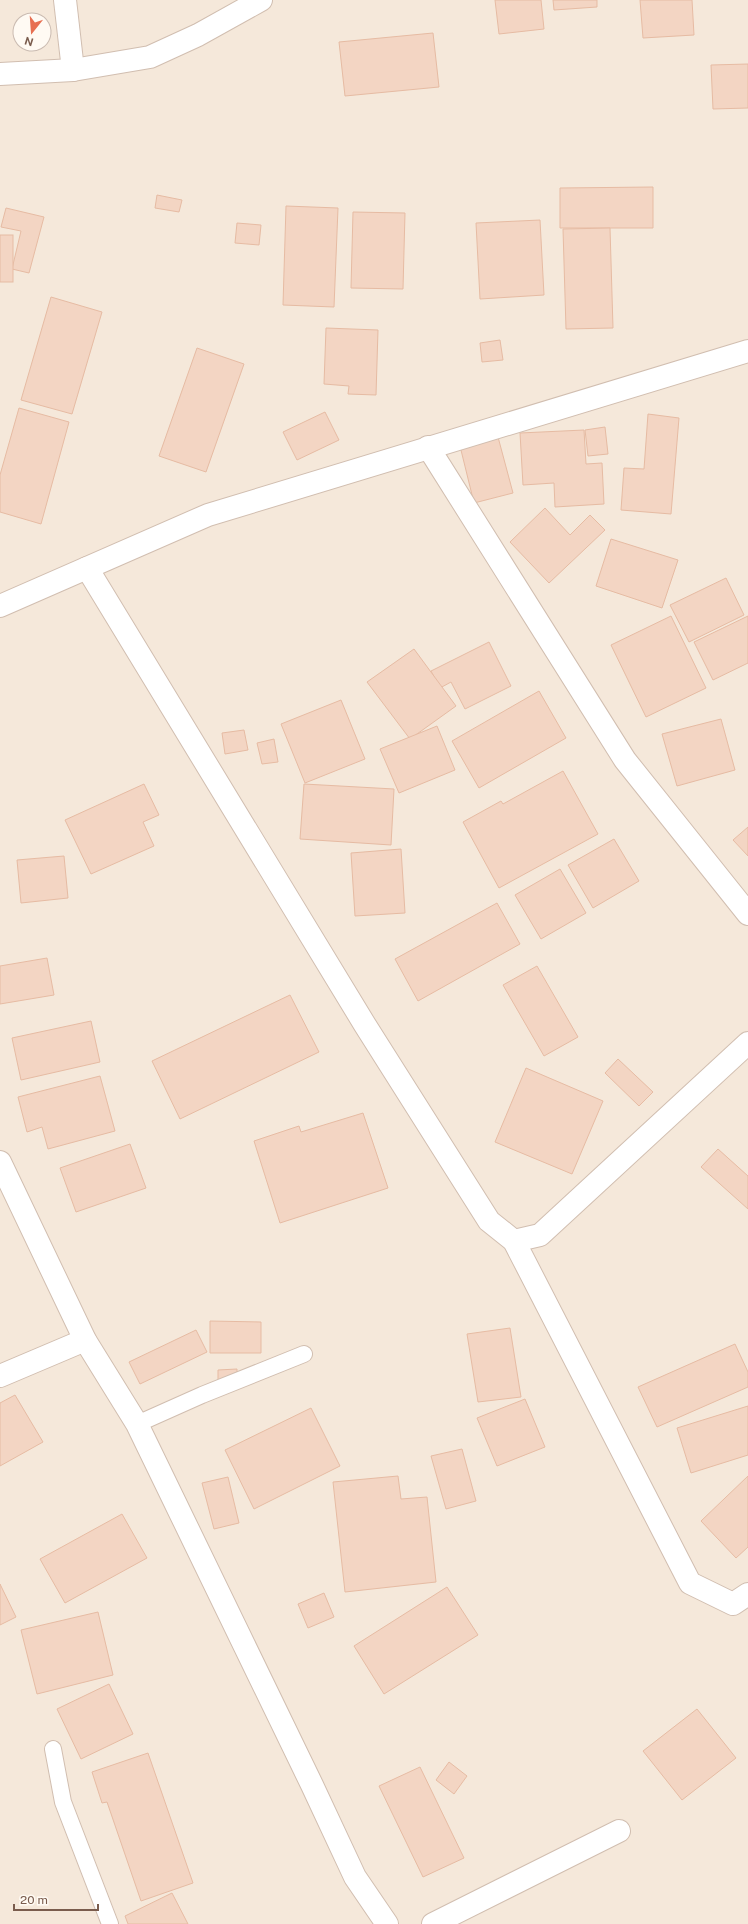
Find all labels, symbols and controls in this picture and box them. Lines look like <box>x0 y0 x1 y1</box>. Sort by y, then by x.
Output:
north arrow <box>12 12 52 52</box>
text: N <box>23 35 35 49</box>
scale bar <box>14 1886 98 1912</box>
text: 20 m <box>20 1893 48 1907</box>

